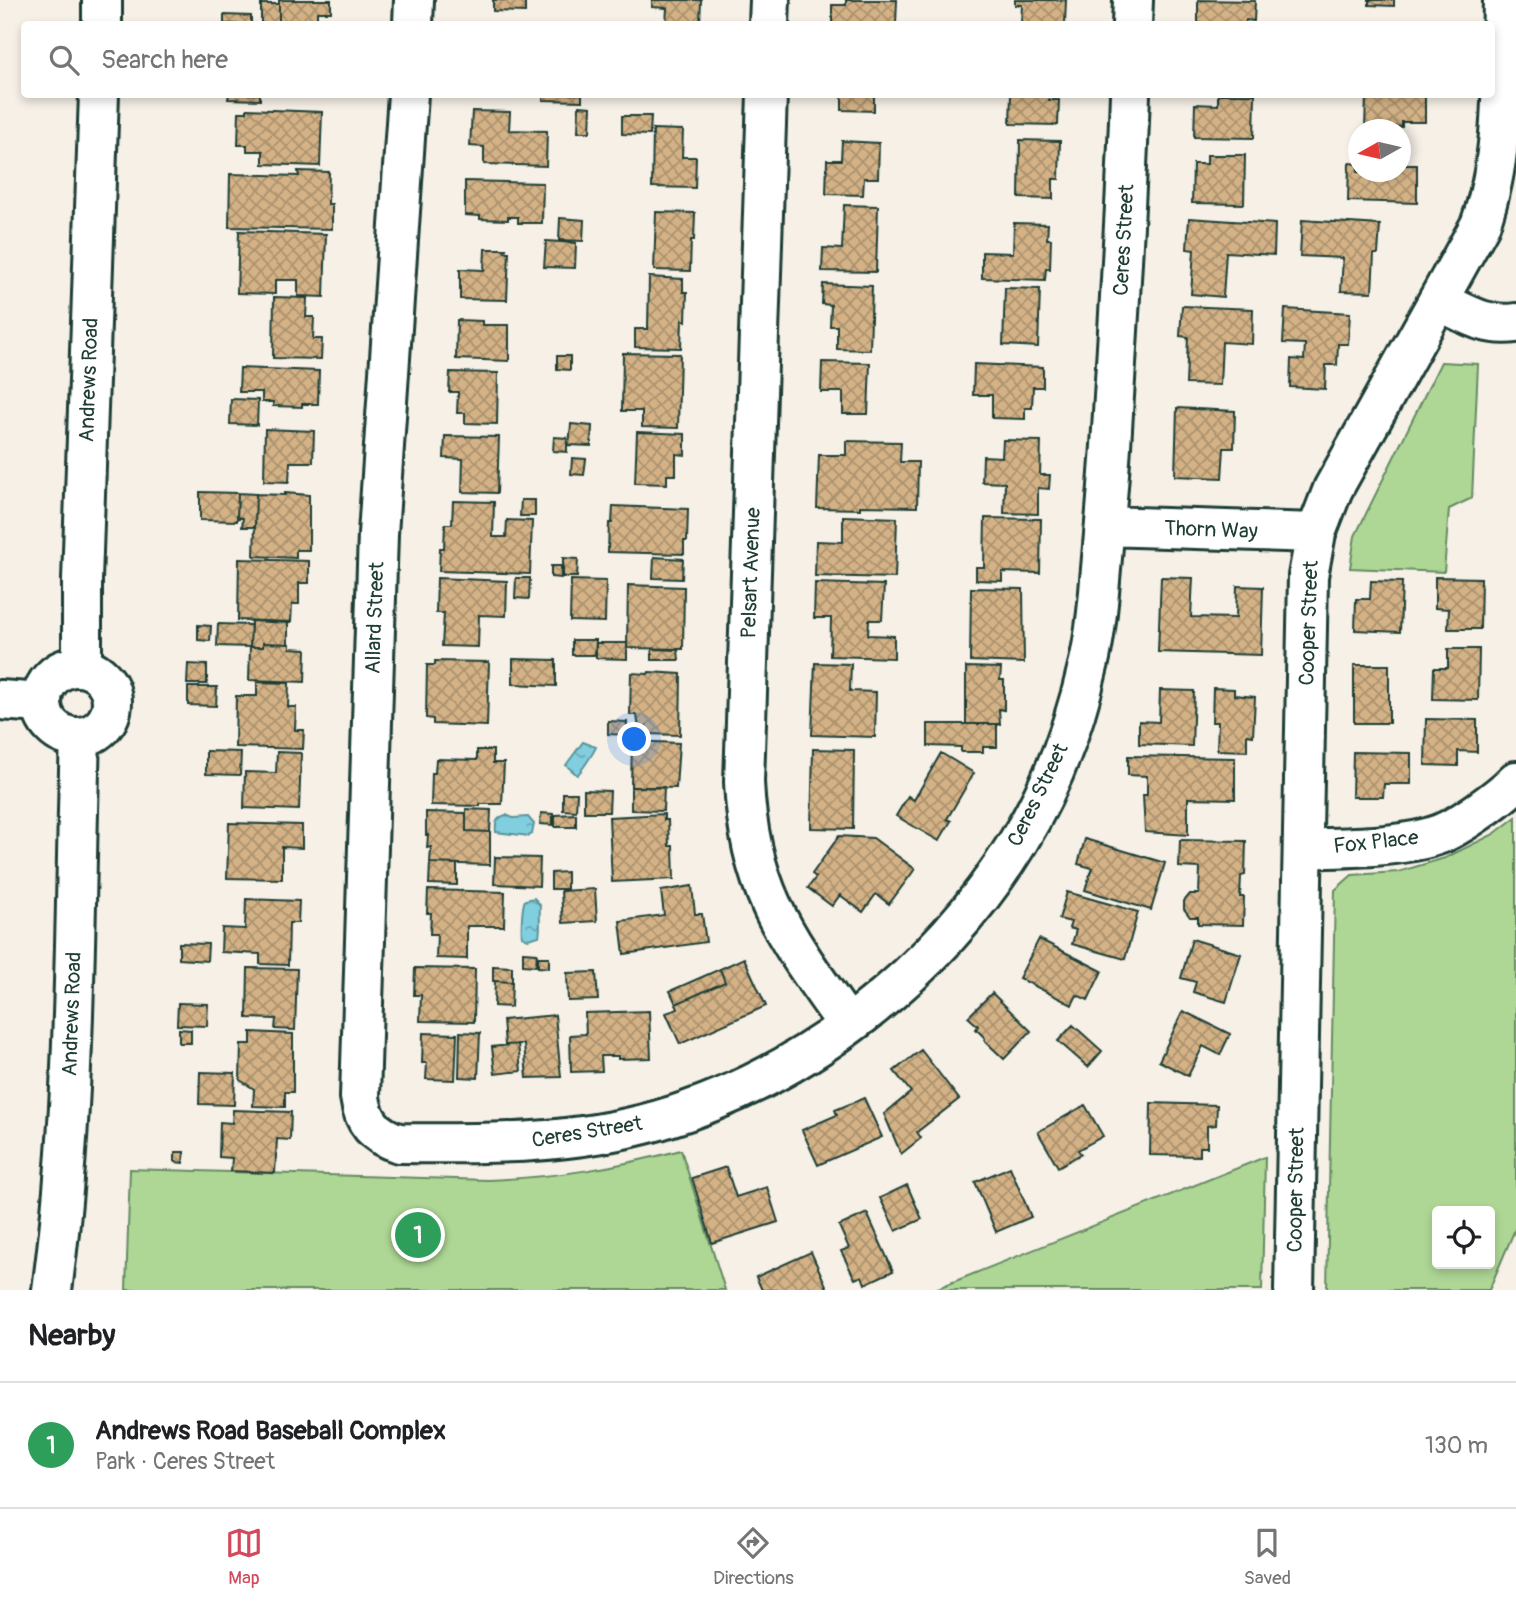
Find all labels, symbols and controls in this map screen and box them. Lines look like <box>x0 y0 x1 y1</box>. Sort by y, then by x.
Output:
search box <box>21 21 1495 98</box>
icon: search <box>45 41 83 79</box>
text: Search here <box>101 44 228 76</box>
north arrow <box>1348 119 1411 182</box>
street label: Ceres Street <box>1108 183 1140 296</box>
street label: Andrews Road <box>73 317 105 443</box>
street label: Pelsart Avenue <box>735 506 767 639</box>
street label: Thorn Way <box>1164 515 1258 545</box>
street label: Cooper Street <box>1293 560 1325 686</box>
street label: Allard Street <box>360 561 390 675</box>
your location <box>617 722 651 756</box>
street label: Ceres Street <box>1001 738 1075 851</box>
street label: Fox Place <box>1332 824 1420 860</box>
street label: Andrews Road <box>56 951 88 1077</box>
street label: Ceres Street <box>530 1110 645 1154</box>
street label: Cooper Street <box>1281 1127 1311 1253</box>
map controls <box>1432 1206 1495 1269</box>
button: locate <box>1432 1206 1495 1269</box>
pin: 1 <box>395 1209 441 1261</box>
text: Nearby <box>28 1317 115 1354</box>
text: Andrews Road Baseball Complex <box>95 1415 446 1447</box>
text: 1 <box>47 1431 56 1460</box>
text: 130 m <box>1425 1431 1488 1460</box>
text: Park · Ceres Street <box>95 1447 275 1476</box>
tab: Map <box>225 1524 263 1590</box>
tab: Directions <box>713 1524 794 1590</box>
tab: Saved <box>1244 1524 1291 1590</box>

